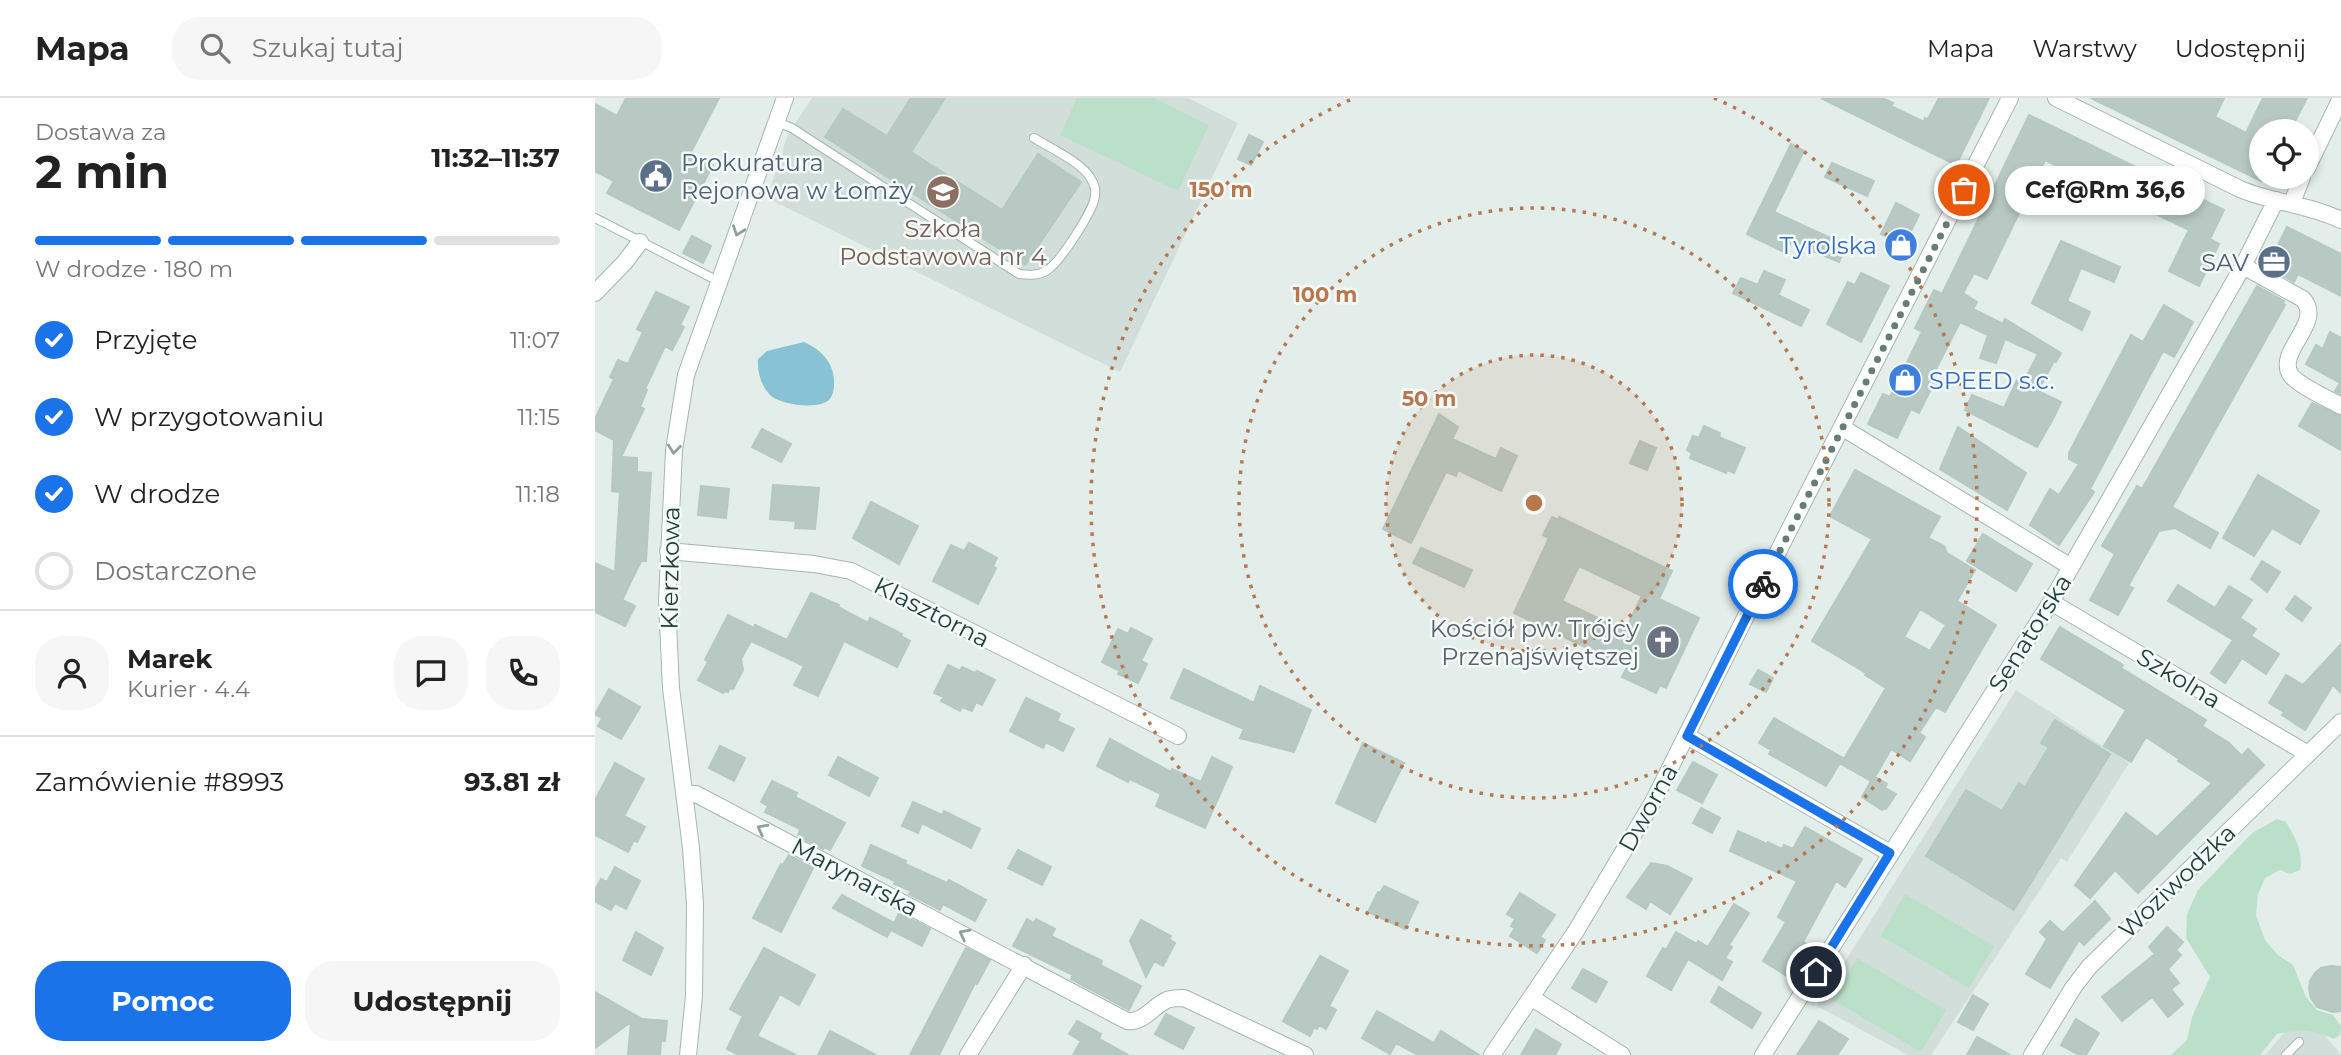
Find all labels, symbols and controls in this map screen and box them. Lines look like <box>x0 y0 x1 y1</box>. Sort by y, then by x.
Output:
search box <box>172 17 662 80</box>
text: Mapa <box>35 28 130 68</box>
icon: search <box>196 29 234 67</box>
text: Szukaj tutaj <box>252 32 404 64</box>
text: Mapa <box>1927 34 1994 63</box>
text: Warstwy <box>2032 34 2137 63</box>
text: Udostępnij <box>2175 34 2306 63</box>
text: Dostawa za <box>35 118 167 146</box>
map controls <box>2249 119 2319 189</box>
button: locate <box>2249 119 2319 189</box>
text: 11:32–11:37 <box>431 142 560 174</box>
text: 2 min <box>35 143 169 200</box>
place label: Prokuratura Rejonowa w Łomży <box>681 148 913 205</box>
public building icon: Prokuratura Rejonowa w Łomży <box>637 157 675 195</box>
pin <box>1934 160 1994 220</box>
callout: Cef@Rm 36,6 <box>2006 166 2205 214</box>
icon: bag <box>1945 171 1983 209</box>
school or university icon: Szkoła Podstawowa nr 4 <box>924 173 962 211</box>
text: Cef@Rm 36,6 <box>2025 176 2185 204</box>
text: 150 m <box>1190 177 1252 202</box>
place label: Szkoła Podstawowa nr 4 <box>839 214 1047 271</box>
one-way arrow <box>732 225 746 237</box>
shop icon: Tyrolska <box>1882 226 1920 264</box>
place label: Tyrolska <box>1779 231 1877 260</box>
office icon: SAV <box>2255 243 2293 281</box>
place label: SAV <box>2201 248 2249 277</box>
text: W drodze · 180 m <box>35 255 233 283</box>
text: 100 m <box>1293 282 1357 307</box>
icon: check <box>35 321 73 359</box>
text: Przyjęte <box>94 324 197 356</box>
text: 11:07 <box>510 326 560 354</box>
shop icon: SPEED s.c. <box>1886 361 1924 399</box>
place label: SPEED s.c. <box>1929 366 2055 395</box>
text: 50 m <box>1402 386 1456 411</box>
icon: check <box>35 398 73 436</box>
text: W przygotowaniu <box>94 401 324 433</box>
text: 11:15 <box>517 403 560 431</box>
one-way arrow <box>667 443 682 455</box>
icon: check <box>35 475 73 513</box>
text: W drodze <box>94 478 220 510</box>
text: 11:18 <box>516 480 560 508</box>
centre of rings <box>1522 491 1546 515</box>
street label: Kierzkowa <box>654 506 686 630</box>
courier <box>1728 549 1798 619</box>
text: Dostarczone <box>94 555 257 587</box>
icon: bike <box>1744 565 1782 603</box>
street label: Senatorska <box>1982 569 2078 697</box>
street label: Klasztorna <box>869 571 995 653</box>
place label: Kościół pw. Trójcy Przenajświętszej <box>1430 614 1639 671</box>
church icon: Kościół pw. Trójcy Przenajświętszej <box>1644 623 1682 661</box>
button: person <box>35 636 109 710</box>
button: chat <box>394 636 468 710</box>
button: phone <box>486 636 560 710</box>
street label: Szkolna <box>2132 642 2226 714</box>
text: Marek <box>127 643 212 675</box>
text: Kurier · 4.4 <box>127 675 250 703</box>
street label: Dworna <box>1612 759 1684 857</box>
text: Zamówienie #8993 <box>35 766 284 798</box>
text: 93.81 zł <box>464 766 560 798</box>
street label: Woziwodzka <box>2112 818 2242 944</box>
one-way arrow <box>757 823 769 837</box>
street label: Marynarska <box>787 831 923 923</box>
one-way arrow <box>958 929 971 942</box>
pin <box>1786 942 1846 1002</box>
icon: home <box>1797 953 1835 991</box>
button: Pomoc <box>35 961 291 1041</box>
button: Udostępnij <box>305 961 560 1041</box>

